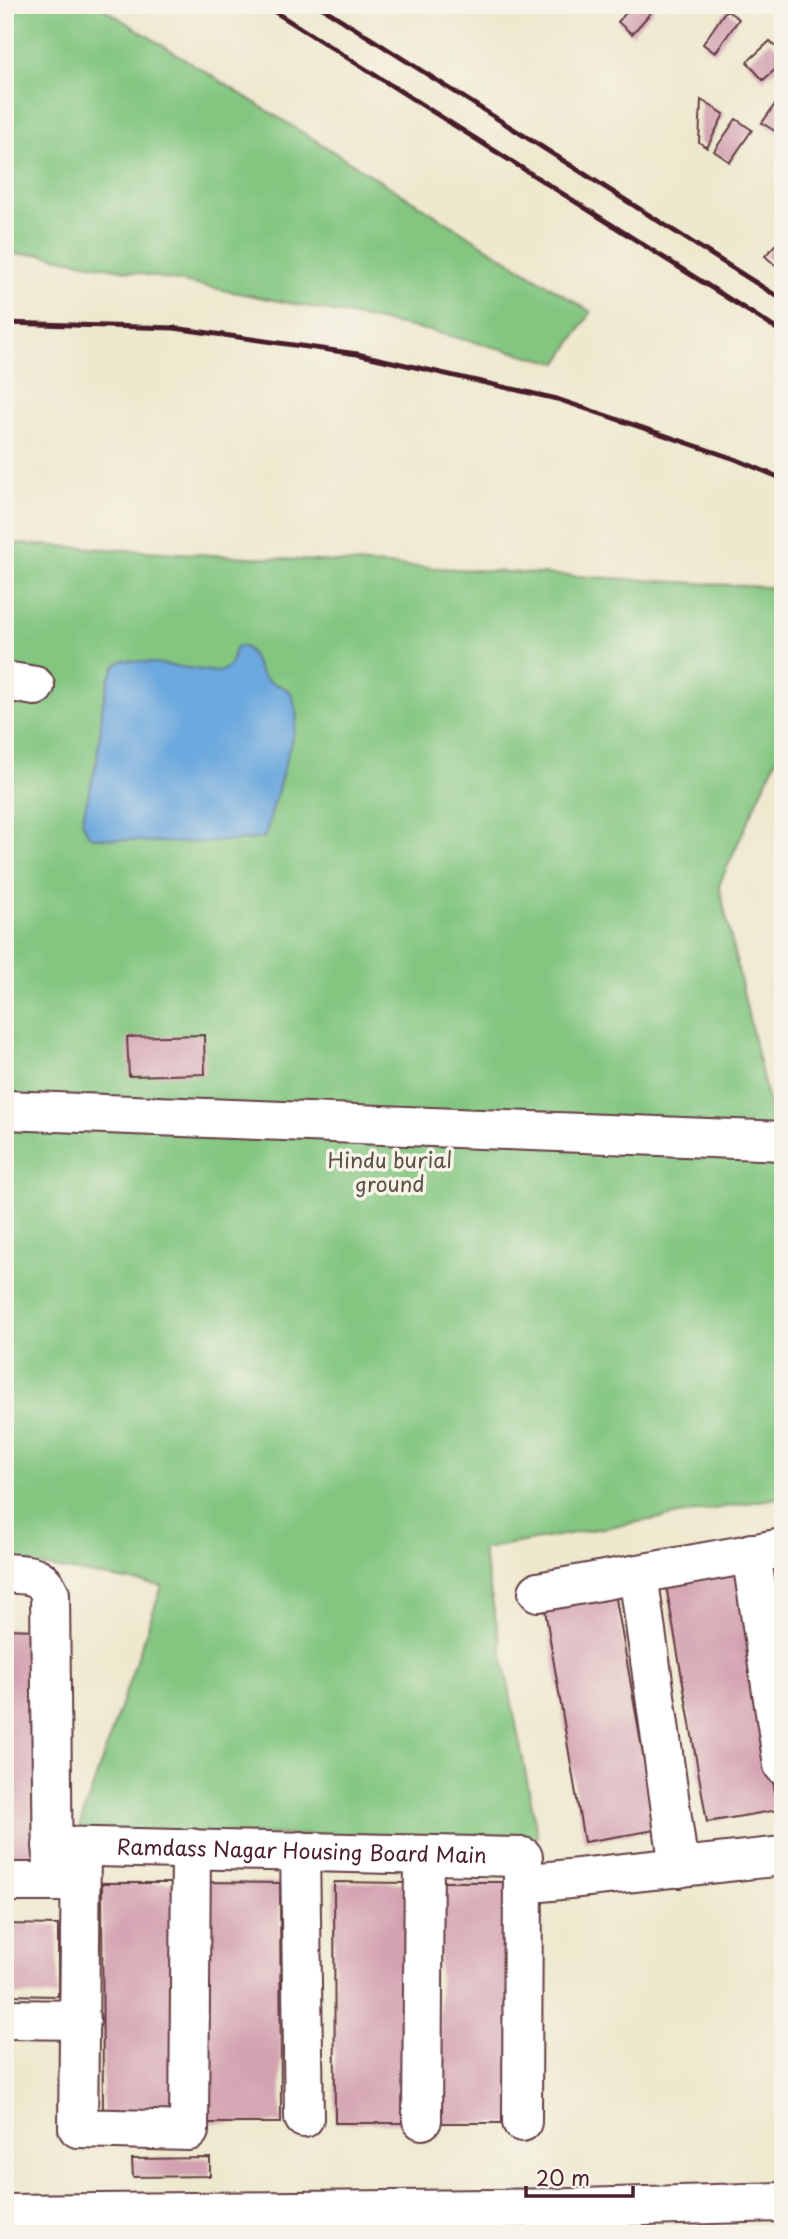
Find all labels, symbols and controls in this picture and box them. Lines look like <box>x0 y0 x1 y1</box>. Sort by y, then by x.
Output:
park label: Hindu burial ground <box>328 1143 452 1199</box>
street label: Ramdass Nagar Housing Board Main <box>116 1830 488 1870</box>
scale bar <box>526 2155 632 2199</box>
text: 20 m <box>536 2161 590 2193</box>

